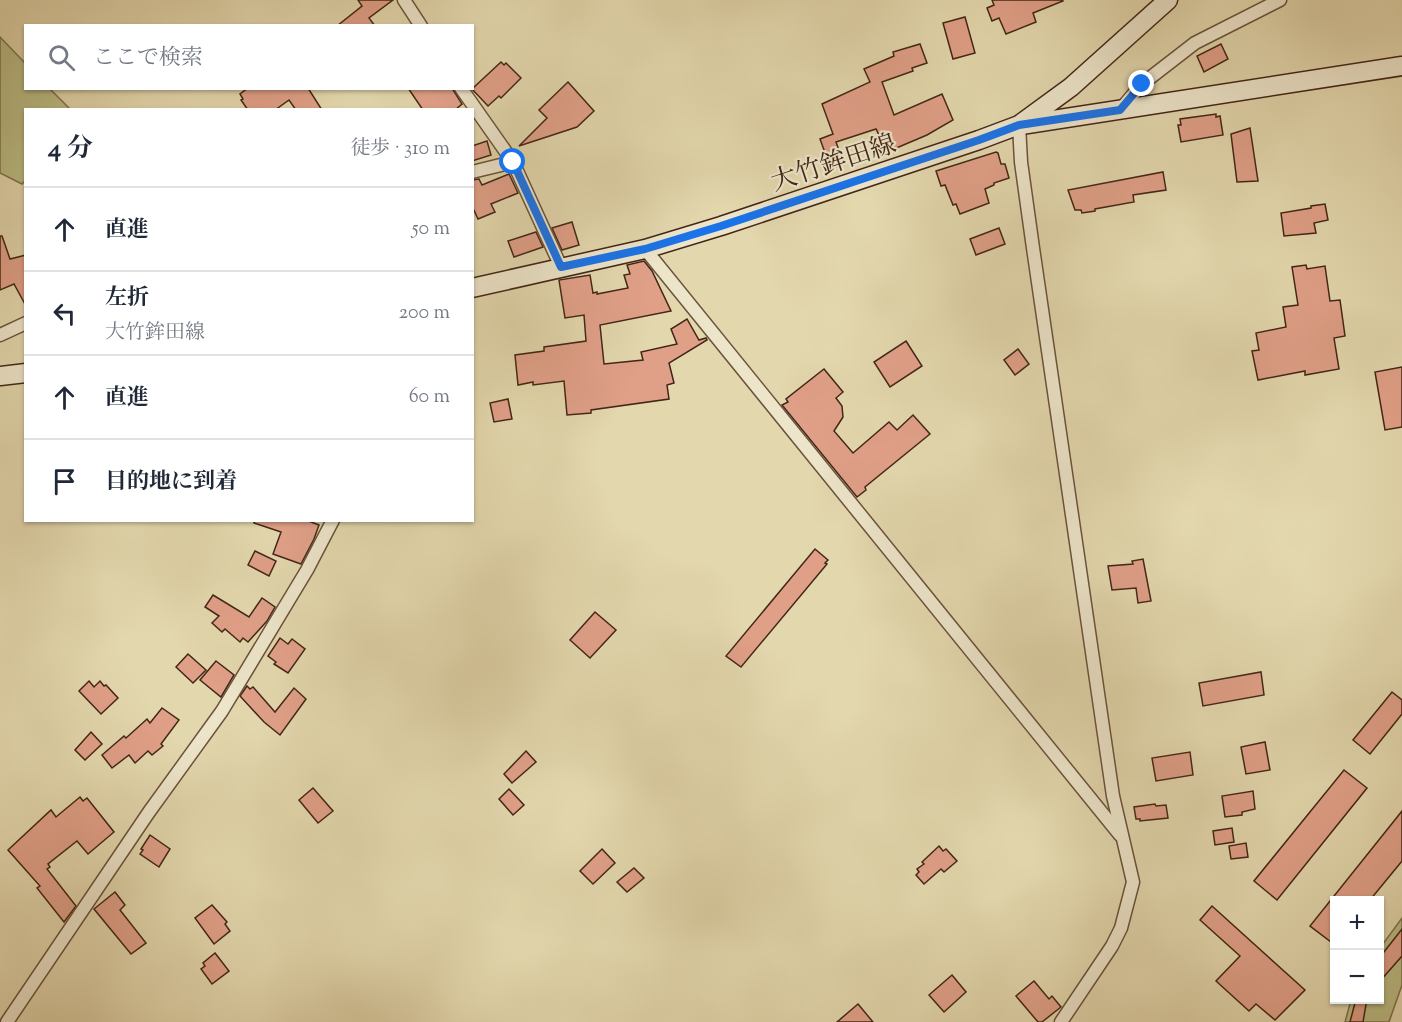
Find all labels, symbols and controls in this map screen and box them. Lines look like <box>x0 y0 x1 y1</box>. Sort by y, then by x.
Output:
search box <box>24 24 474 90</box>
icon: search <box>45 41 78 74</box>
text: ここで検索 <box>93 43 203 75</box>
route end <box>1128 70 1154 96</box>
street label: 大竹鉾田線 <box>766 127 901 202</box>
text: 4 分 <box>48 131 93 168</box>
text: 徒歩 · 310 m <box>350 135 450 164</box>
route start <box>499 148 525 174</box>
icon: ahead <box>48 213 81 246</box>
text: 直進 <box>105 215 149 247</box>
text: 50 m <box>412 215 450 244</box>
text: 左折 <box>105 283 149 315</box>
icon: left <box>48 297 81 330</box>
text: 200 m <box>399 299 450 328</box>
text: 大竹鉾田線 <box>105 319 205 348</box>
icon: ahead <box>48 381 81 414</box>
text: 直進 <box>105 383 149 415</box>
text: 60 m <box>409 383 450 412</box>
icon: arrive <box>48 465 81 498</box>
text: 目的地に到着 <box>105 467 237 499</box>
map controls <box>1330 896 1384 1004</box>
button: + <box>1330 896 1384 950</box>
button: − <box>1330 950 1384 1004</box>

